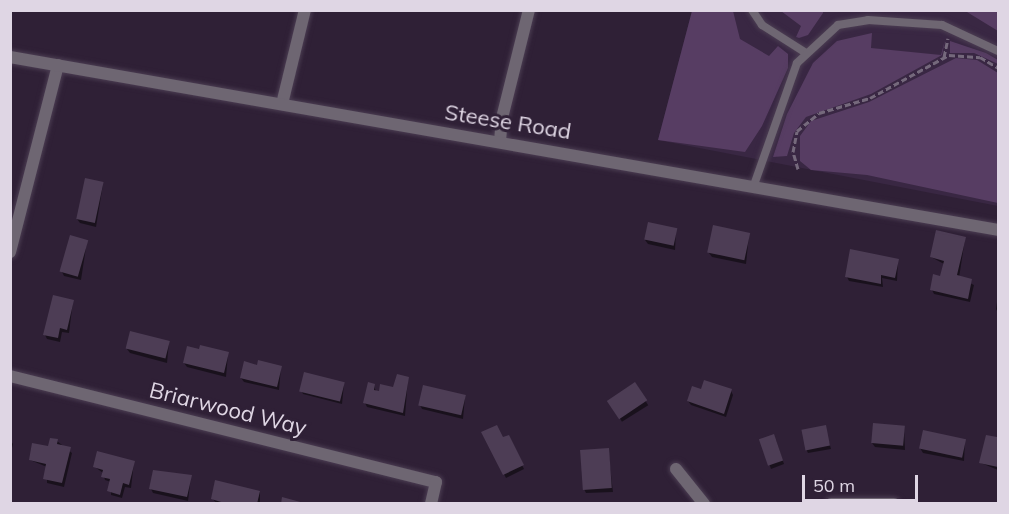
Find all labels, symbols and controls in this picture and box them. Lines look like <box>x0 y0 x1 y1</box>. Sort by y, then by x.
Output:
street label: Steese Road <box>443 99 573 145</box>
street label: Briarwood Way <box>147 377 309 441</box>
scale bar <box>805 463 920 501</box>
text: 50 m <box>813 474 855 497</box>

